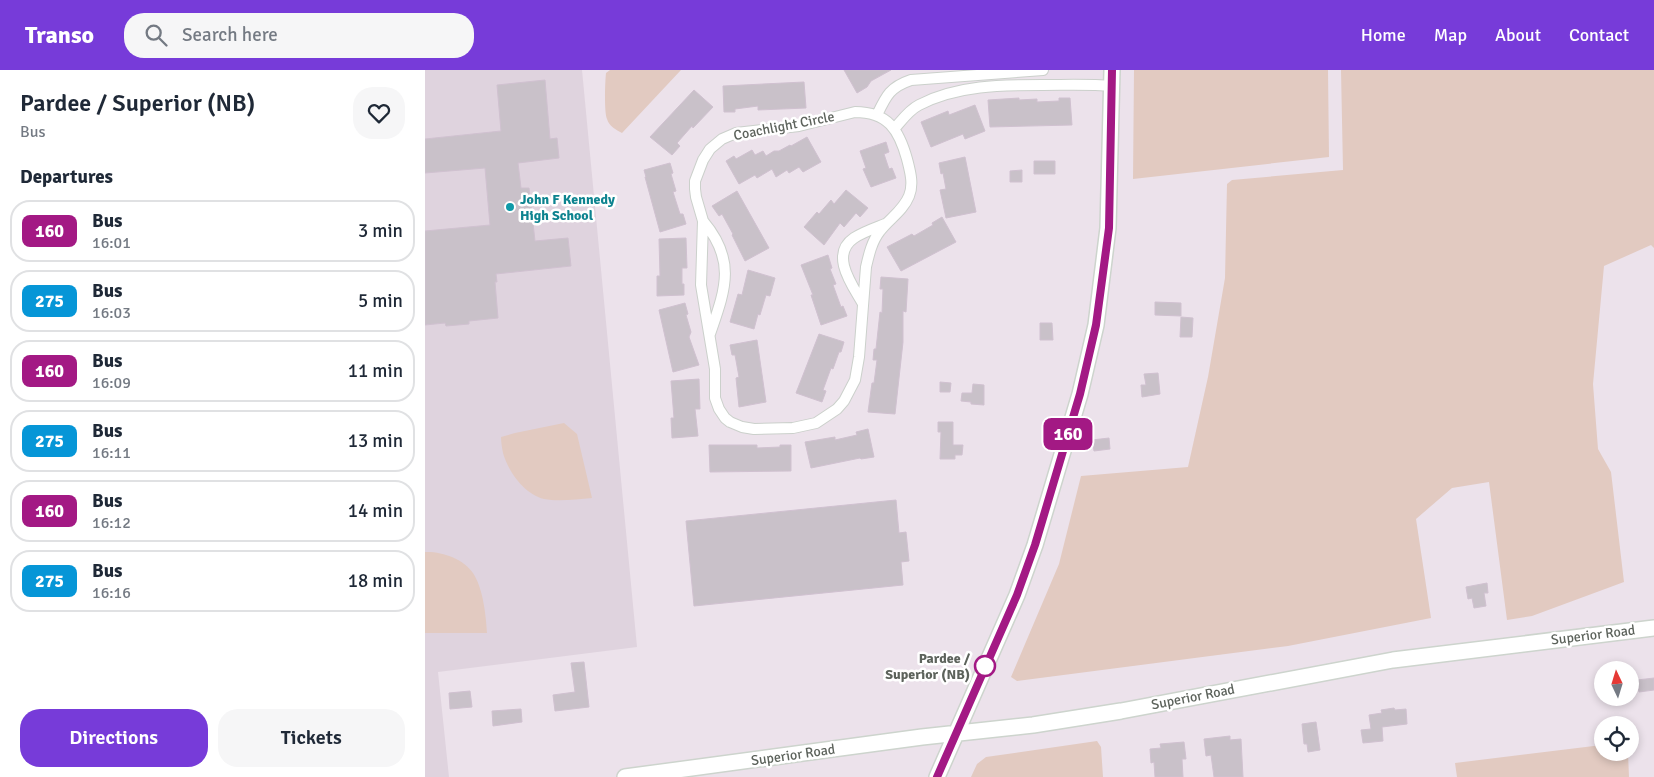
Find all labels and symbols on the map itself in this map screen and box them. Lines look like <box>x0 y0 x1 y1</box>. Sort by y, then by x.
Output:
street label: Coachlight Circle <box>732 108 836 144</box>
place label: John F Kennedy High School <box>520 191 615 224</box>
marker: John F Kennedy High School <box>504 201 516 213</box>
line badge: 160 <box>1039 418 1097 450</box>
street label: Superior Road <box>1550 621 1636 649</box>
place label: Pardee / Superior (NB) <box>885 650 971 683</box>
marker: Pardee / Superior (NB) <box>974 655 996 677</box>
north arrow <box>1594 661 1639 706</box>
street label: Superior Road <box>1150 681 1236 713</box>
street label: Superior Road <box>750 741 836 769</box>

